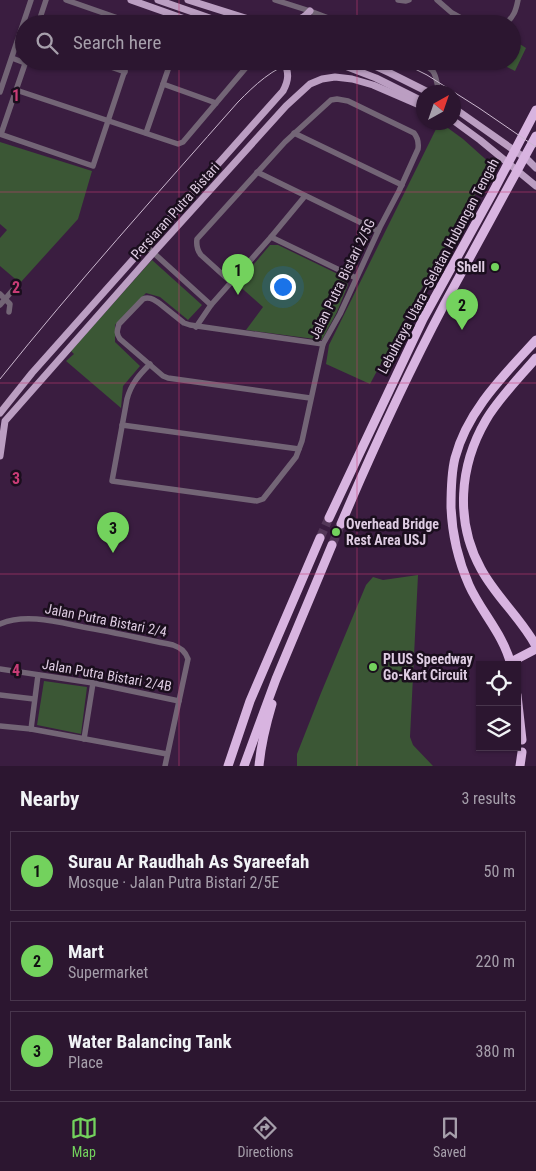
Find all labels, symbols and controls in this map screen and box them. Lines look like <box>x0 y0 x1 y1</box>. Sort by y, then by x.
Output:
search box <box>15 15 521 70</box>
icon: search <box>33 29 61 57</box>
text: Search here <box>73 31 161 54</box>
north arrow <box>416 85 461 130</box>
text: 1 <box>12 86 20 105</box>
street label: Lebuhraya Utara–Selatan Hubungan Tengah <box>374 156 502 376</box>
street label: Persiaran Putra Bistari <box>128 160 222 262</box>
street label: Jalan Putra Bistari 2/5G <box>306 216 378 342</box>
pin: 1 <box>222 254 254 295</box>
place label: Shell <box>457 259 485 275</box>
marker: Shell <box>489 261 501 273</box>
your location <box>270 274 296 300</box>
text: 2 <box>12 278 20 297</box>
pin: 2 <box>446 289 478 330</box>
text: 3 <box>12 469 20 488</box>
pin: 3 <box>97 512 129 553</box>
place label: Overhead Bridge Rest Area USJ <box>346 516 439 548</box>
marker: Overhead Bridge Rest Area USJ <box>330 526 342 538</box>
street label: Jalan Putra Bistari 2/4 <box>44 600 168 640</box>
place label: PLUS Speedway Go-Kart Circuit <box>383 651 473 683</box>
street label: Jalan Putra Bistari 2/4B <box>41 656 173 694</box>
text: 4 <box>12 661 20 680</box>
marker: PLUS Speedway Go-Kart Circuit <box>367 661 379 673</box>
map controls <box>476 661 521 751</box>
button: locate <box>476 661 521 706</box>
button: layers <box>476 706 521 751</box>
text: Nearby <box>20 787 79 811</box>
text: 3 results <box>461 789 516 808</box>
text: Surau Ar Raudhah As Syareefah <box>68 850 309 873</box>
text: 1 <box>33 862 41 881</box>
text: 50 m <box>483 862 515 881</box>
text: Mosque · Jalan Putra Bistari 2/5E <box>68 873 279 892</box>
text: Mart <box>68 940 104 963</box>
text: 2 <box>33 952 41 971</box>
text: 220 m <box>476 952 515 971</box>
text: Supermarket <box>68 963 148 982</box>
text: Water Balancing Tank <box>68 1030 232 1053</box>
text: 3 <box>33 1042 41 1061</box>
text: 380 m <box>476 1042 515 1061</box>
text: Place <box>68 1053 103 1072</box>
tab: Map <box>70 1114 98 1160</box>
tab: Directions <box>237 1114 293 1160</box>
tab: Saved <box>433 1114 466 1160</box>

